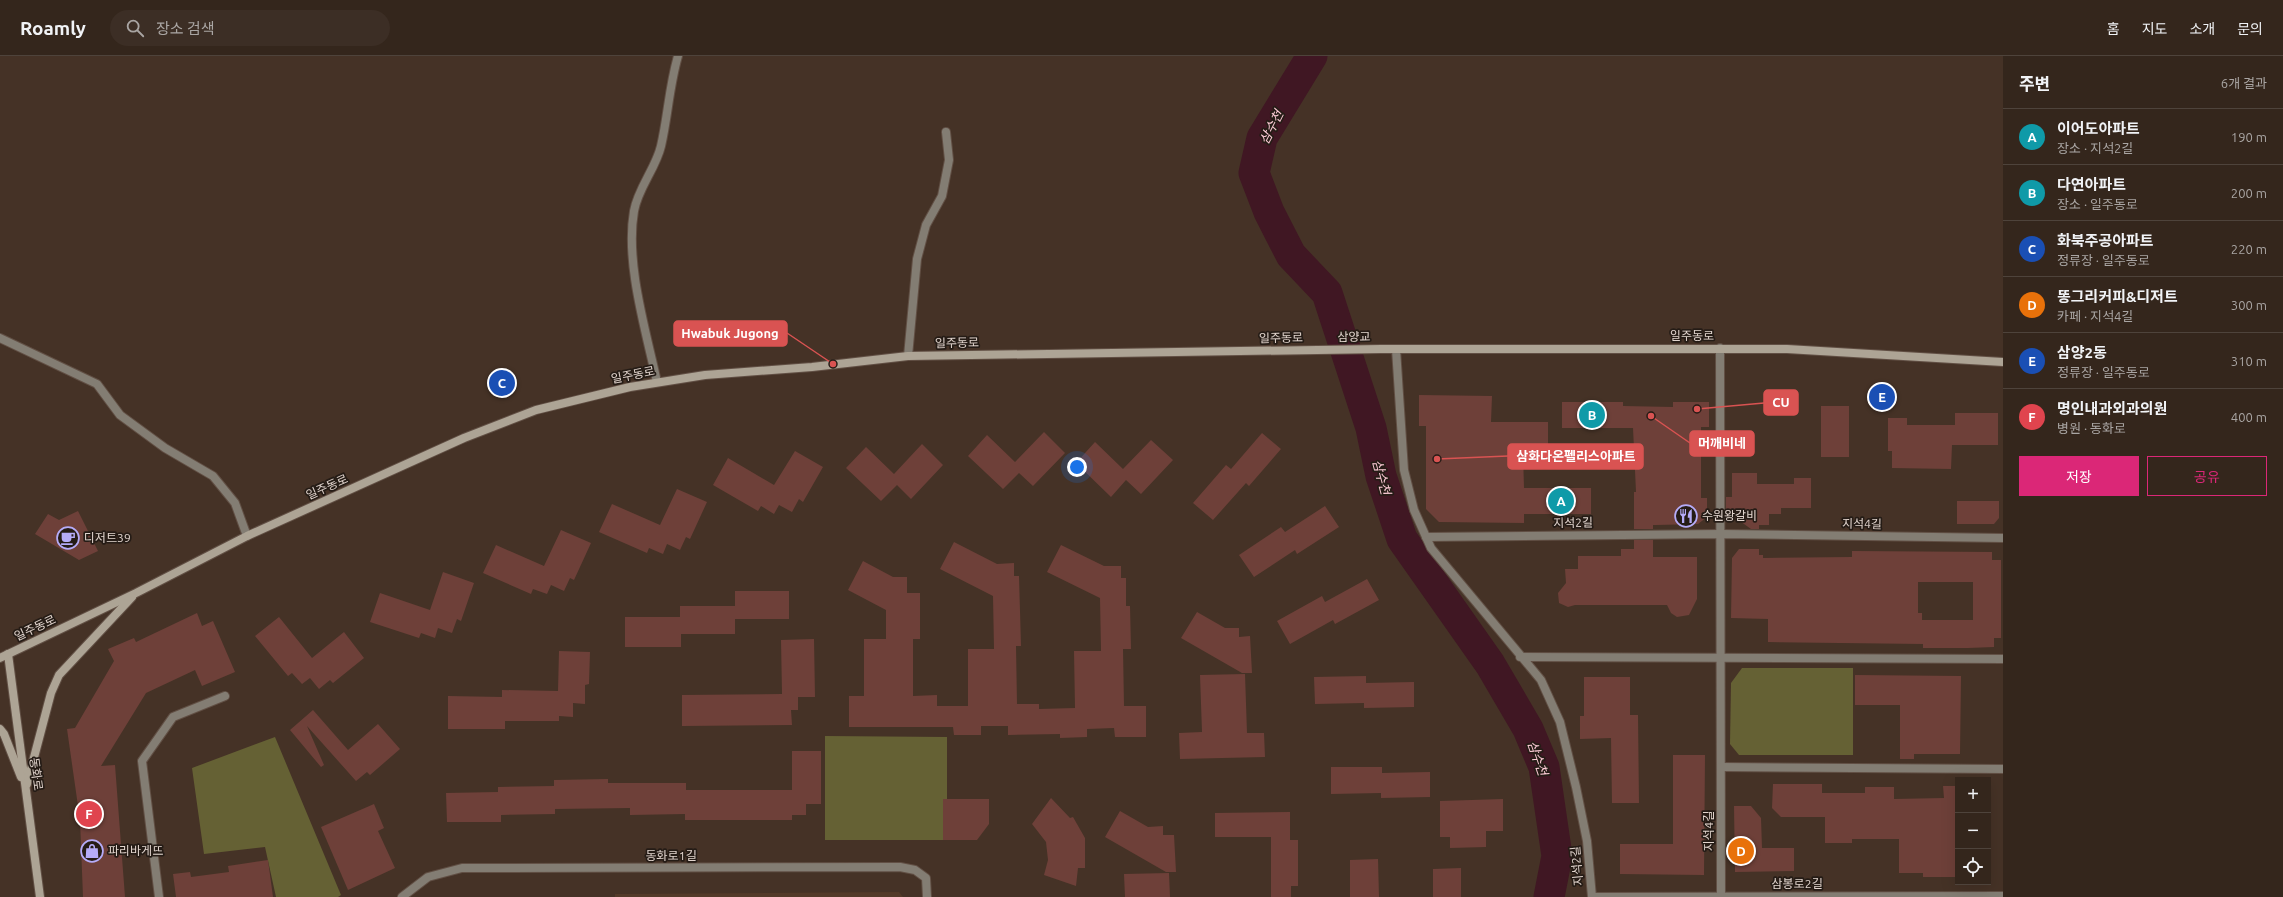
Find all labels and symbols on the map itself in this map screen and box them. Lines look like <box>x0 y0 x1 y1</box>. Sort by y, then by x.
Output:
water label: 삼수천 <box>1257 107 1286 146</box>
callout: Hwabuk Jugong <box>674 321 787 346</box>
text: Hwabuk Jugong <box>681 326 779 340</box>
street label: 일주동로 <box>1670 329 1714 342</box>
street label: 삼양교 <box>1337 330 1371 343</box>
street label: 일주동로 <box>1259 331 1303 344</box>
street label: 일주동로 <box>935 336 979 349</box>
street label: 일주동로 <box>610 364 656 385</box>
pin: C <box>489 368 515 398</box>
pin: E <box>1869 382 1895 412</box>
callout: CU <box>1764 390 1798 415</box>
text: CU <box>1772 395 1790 409</box>
pin: B <box>1579 400 1605 430</box>
callout: 머깨비네 <box>1690 431 1754 456</box>
text: 머깨비네 <box>1698 436 1746 450</box>
callout: 삼화다온펠리스아파트 <box>1508 444 1643 469</box>
text: 삼화다온펠리스아파트 <box>1516 449 1636 463</box>
your location <box>1067 457 1087 477</box>
water label: 삼수천 <box>1371 458 1394 497</box>
street label: 일주동로 <box>304 472 350 501</box>
pin: A <box>1548 486 1574 516</box>
restaurant icon: 수원왕갈비 <box>1673 503 1699 529</box>
place label: 수원왕갈비 <box>1702 509 1757 522</box>
street label: 지석2길 <box>1553 516 1593 529</box>
street label: 지석4길 <box>1842 517 1882 530</box>
cafe icon: 디저트39 <box>55 525 81 551</box>
place label: 디저트39 <box>84 531 131 544</box>
street label: 일주동로 <box>12 612 58 643</box>
water label: 삼수천 <box>1526 739 1551 778</box>
street label: 동화로 <box>28 757 45 791</box>
pin: F <box>76 799 102 829</box>
street label: 지석4길 <box>1702 811 1715 851</box>
pin: D <box>1728 836 1754 866</box>
shop icon: 파리바게뜨 <box>79 838 105 864</box>
place label: 파리바게뜨 <box>108 844 163 857</box>
street label: 지석2길 <box>1568 846 1585 886</box>
street label: 동화로1길 <box>646 849 696 862</box>
street label: 삼봉로2길 <box>1772 877 1822 890</box>

